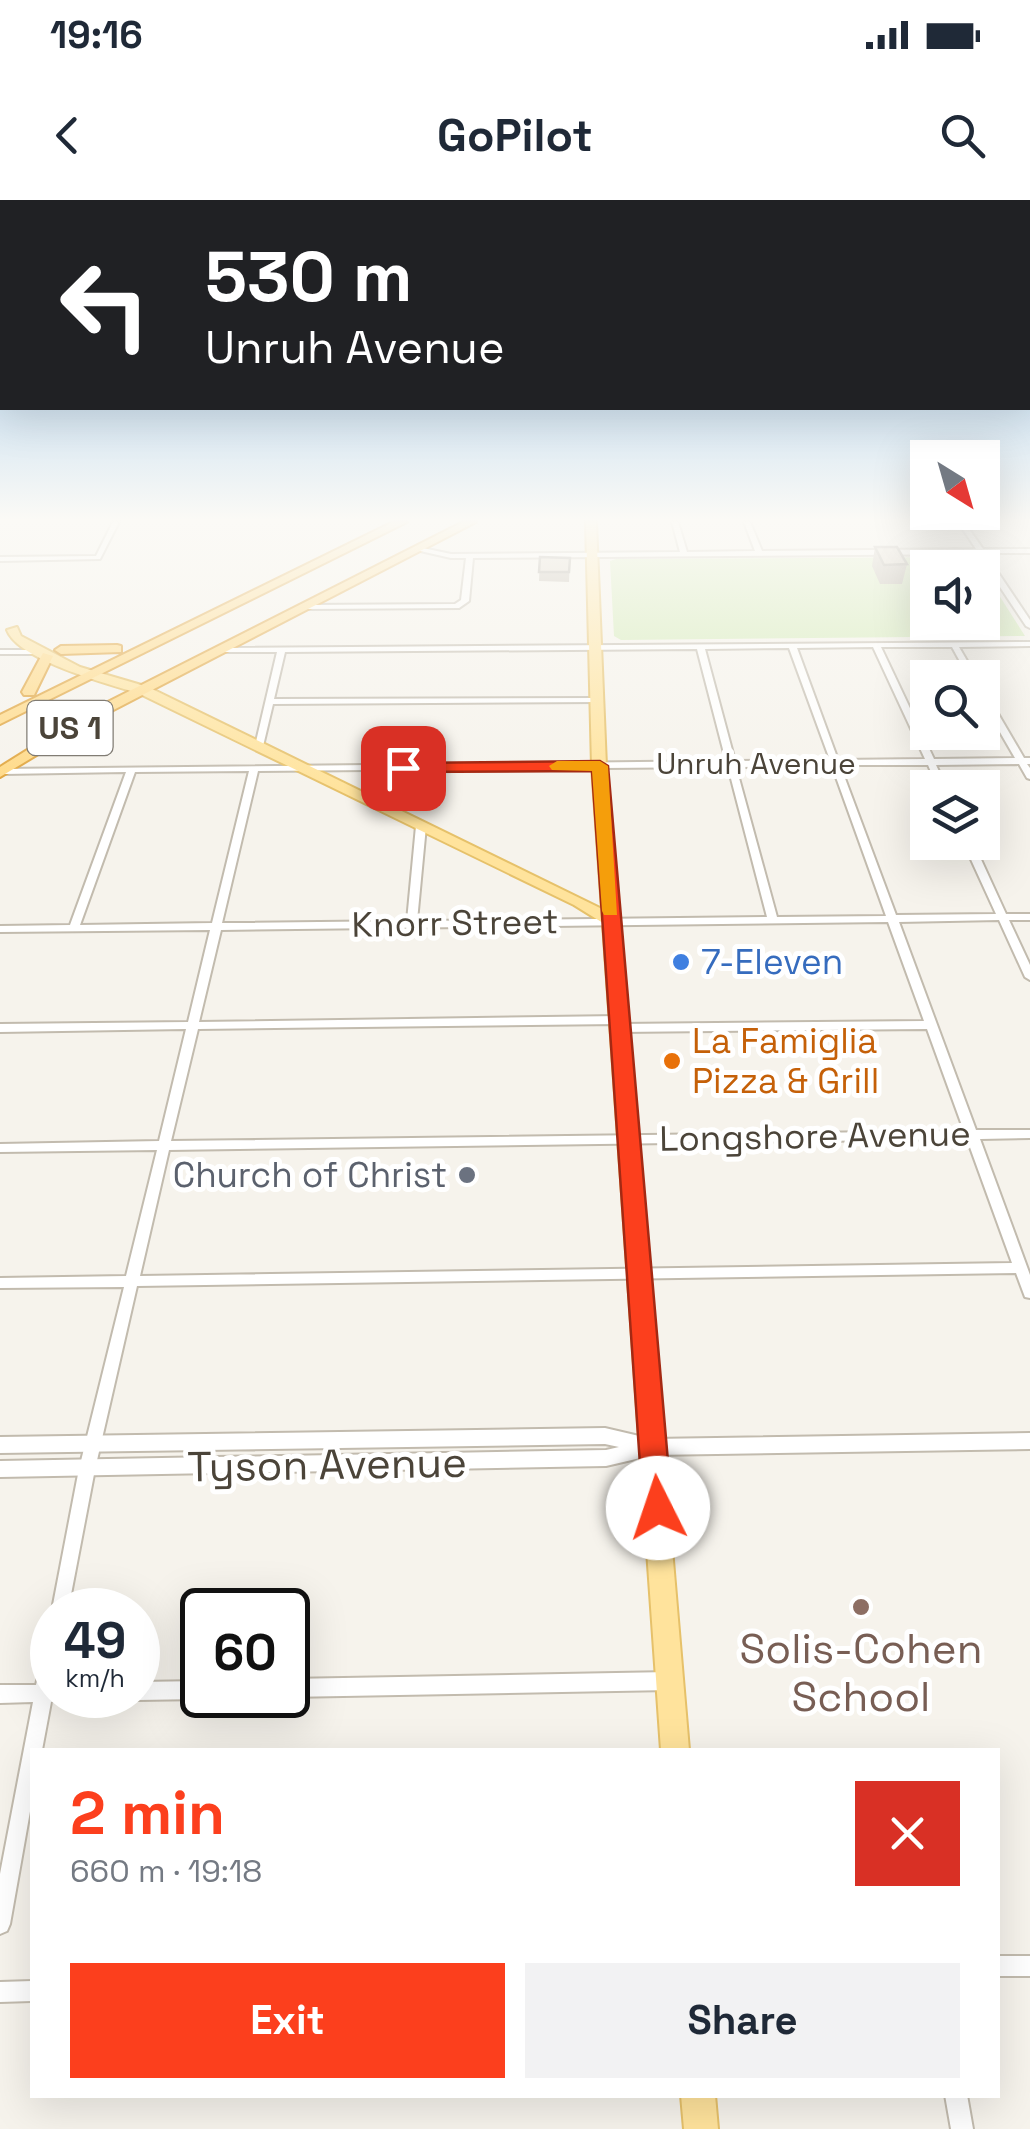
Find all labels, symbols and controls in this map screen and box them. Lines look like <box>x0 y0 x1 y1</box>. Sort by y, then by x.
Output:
text: 19:16 <box>50 11 143 59</box>
text: GoPilot <box>437 107 593 164</box>
icon: back <box>40 108 95 163</box>
icon: search <box>935 108 990 163</box>
text: 530 m <box>205 232 412 321</box>
icon: left <box>40 240 170 370</box>
text: Unruh Avenue <box>205 319 505 376</box>
north arrow <box>910 440 1000 530</box>
map controls <box>910 440 1000 860</box>
button: sound <box>910 550 1000 640</box>
button: search <box>910 660 1000 750</box>
road number: US 1 <box>28 701 112 755</box>
pin <box>361 726 446 811</box>
icon: arrive <box>376 741 431 796</box>
street label: Unruh Avenue <box>656 744 856 783</box>
button: layers <box>910 770 1000 860</box>
street label: Knorr Street <box>351 899 559 947</box>
place label: 7-Eleven <box>701 940 843 984</box>
marker: 7-Eleven <box>670 951 692 973</box>
place label: La Famiglia Pizza & Grill <box>692 1019 879 1103</box>
marker: La Famiglia Pizza & Grill <box>661 1050 683 1072</box>
street label: Longshore Avenue <box>659 1111 971 1161</box>
place label: Church of Christ <box>173 1153 447 1197</box>
marker: Church of Christ <box>456 1164 478 1186</box>
street label: Tyson Avenue <box>187 1436 467 1493</box>
position arrow <box>606 1456 710 1560</box>
speed limit sign: 60 <box>180 1588 310 1718</box>
marker: Solis-Cohen School <box>850 1596 872 1618</box>
text: 49 <box>64 1609 126 1673</box>
place label: Solis-Cohen School <box>740 1622 982 1723</box>
text: km/h <box>65 1662 125 1694</box>
text: 2 min <box>70 1775 225 1852</box>
button: close <box>855 1781 960 1886</box>
text: 660 m · 19:18 <box>70 1851 262 1891</box>
button: Exit <box>70 1963 505 2078</box>
button: Share <box>525 1963 960 2078</box>

